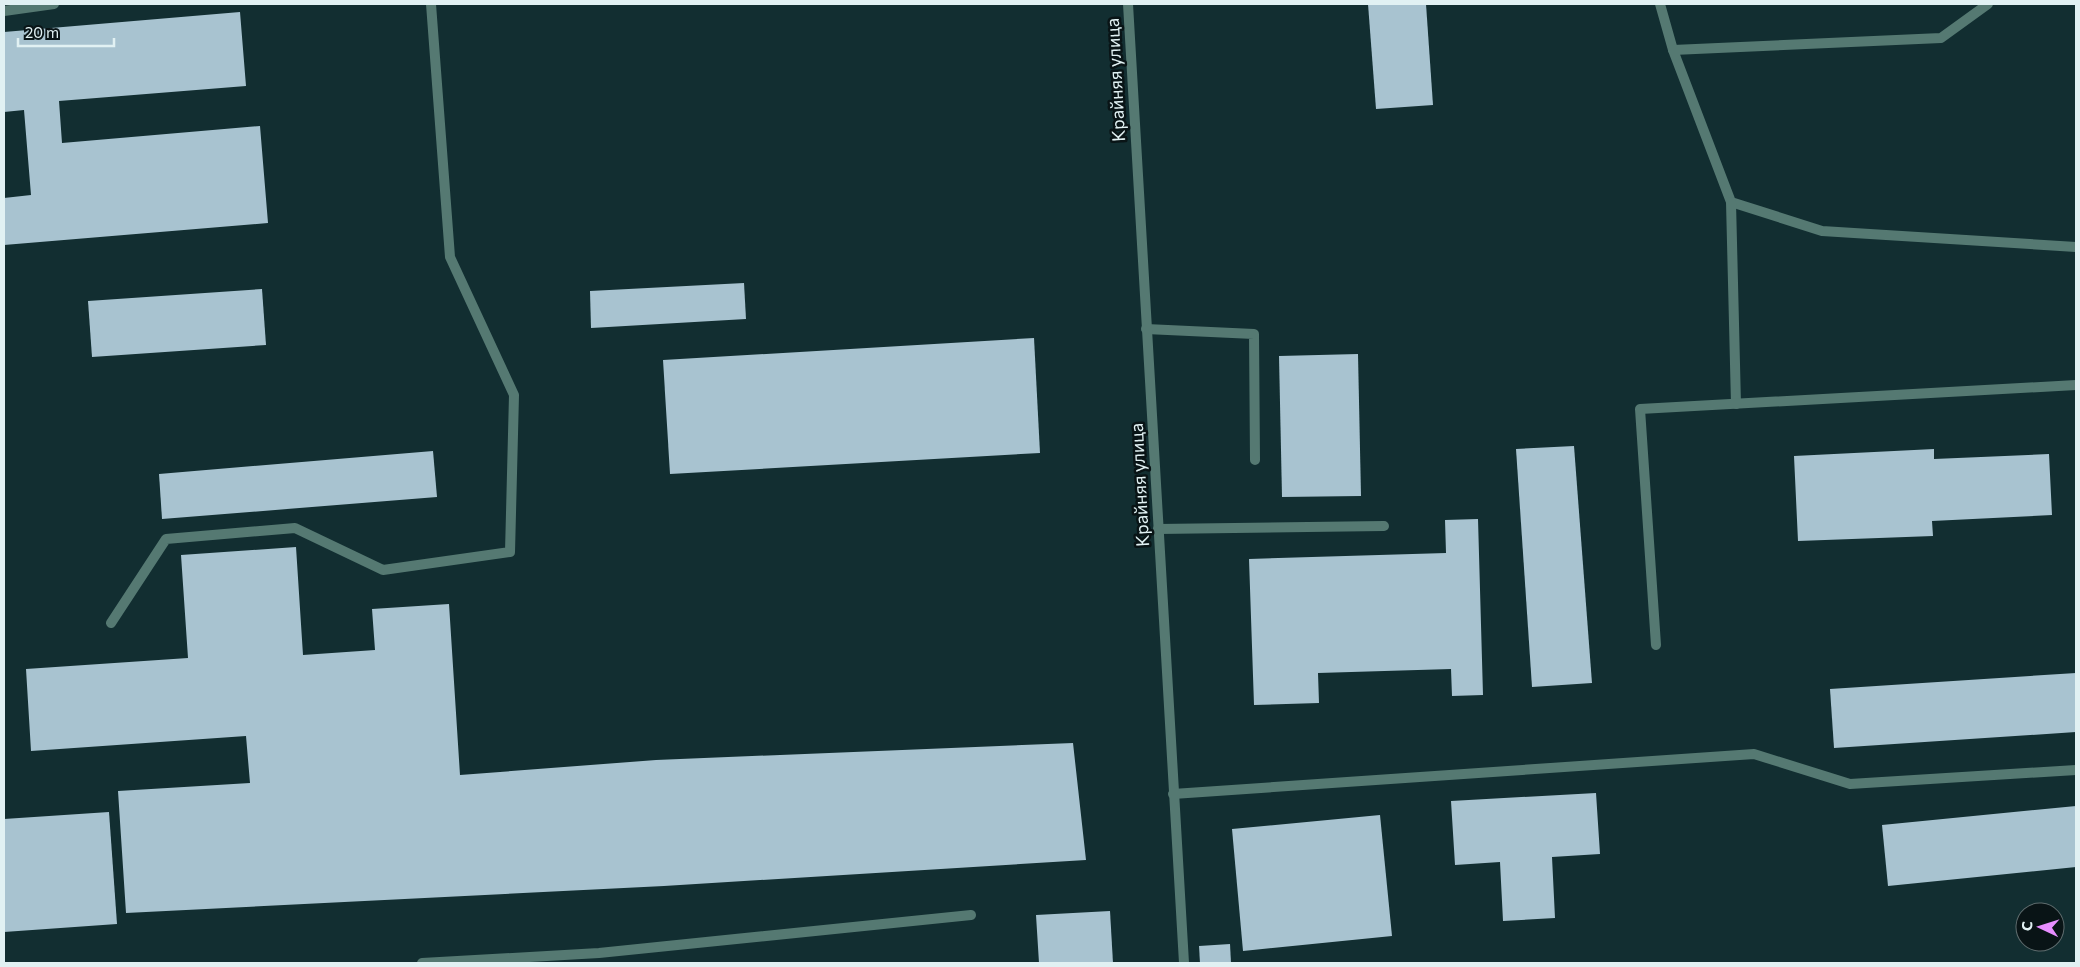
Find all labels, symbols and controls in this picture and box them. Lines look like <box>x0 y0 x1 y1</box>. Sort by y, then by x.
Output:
scale bar <box>18 15 114 47</box>
street label: Крайняя улица <box>1101 17 1129 143</box>
text: 20 m <box>25 23 59 41</box>
street label: Крайняя улица <box>1125 422 1153 548</box>
north arrow <box>2015 902 2065 952</box>
text: С <box>2018 921 2035 931</box>

